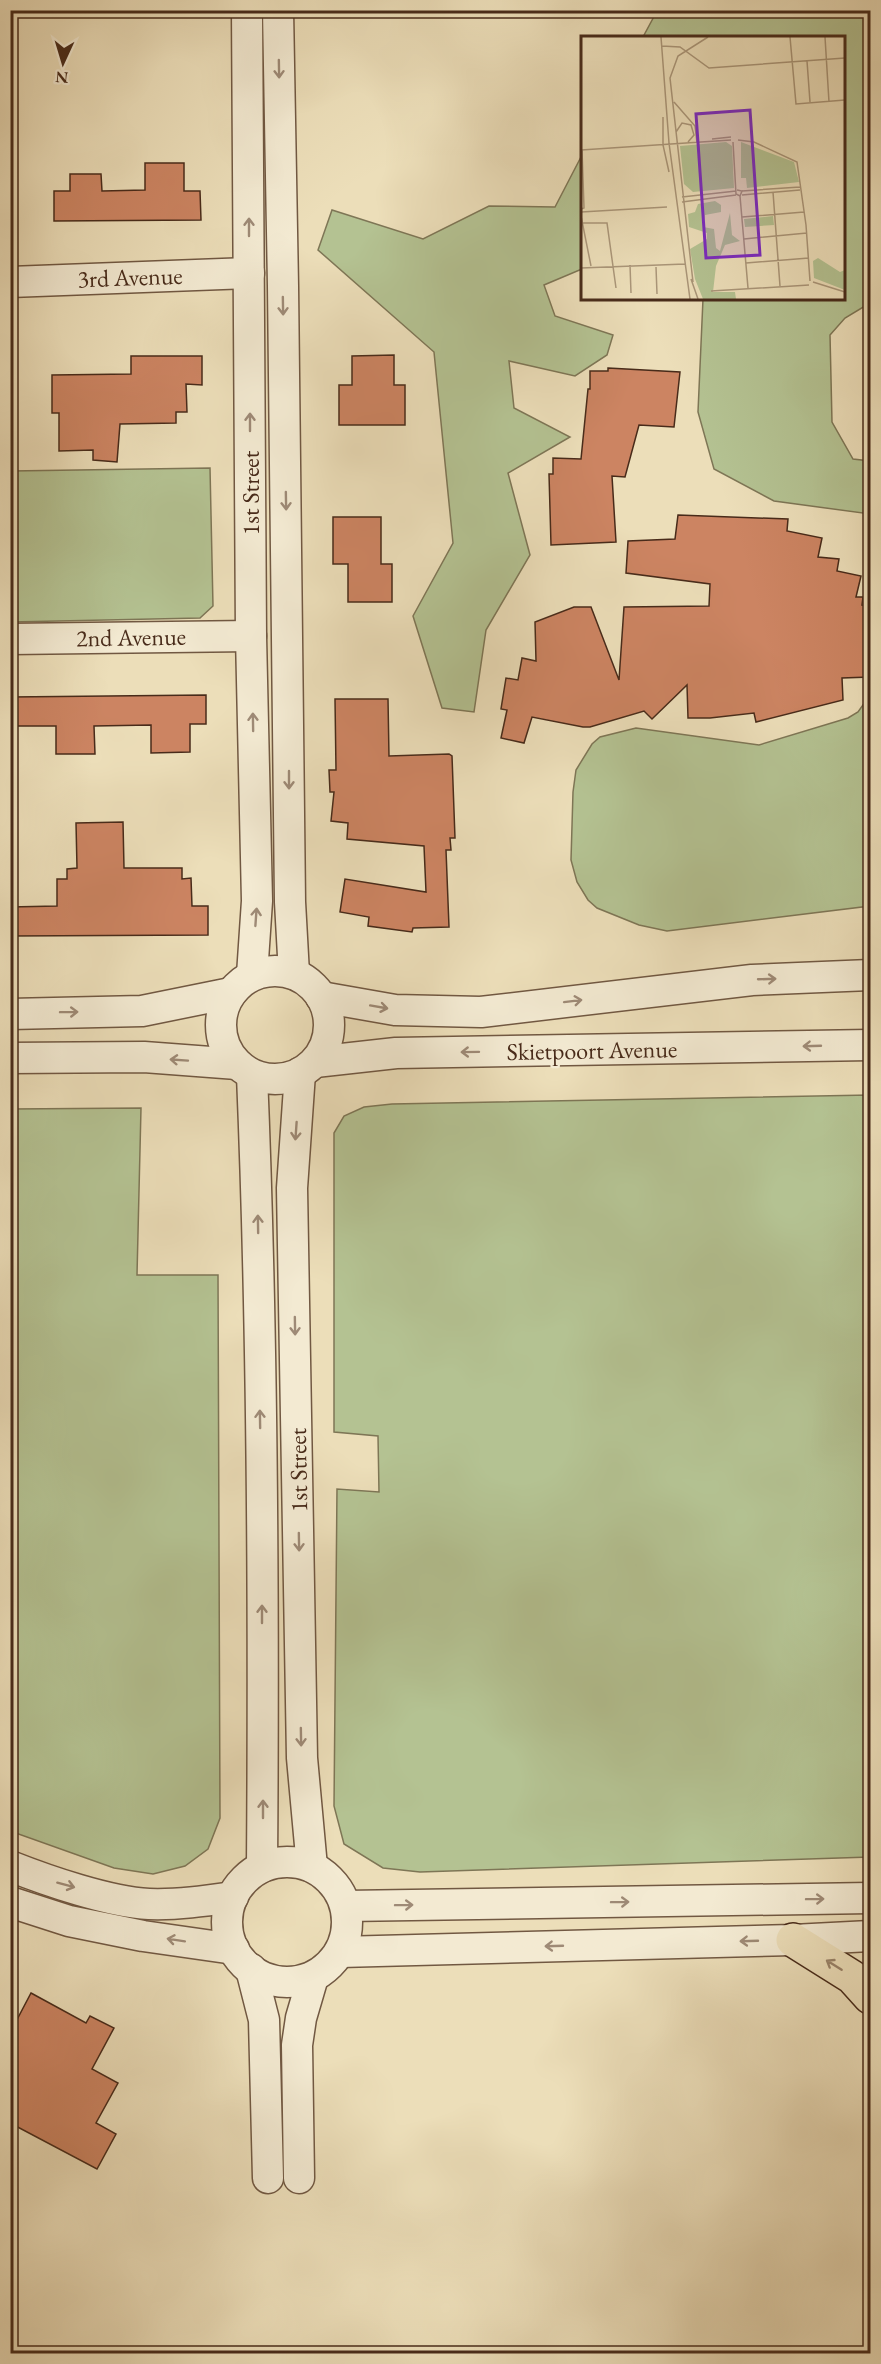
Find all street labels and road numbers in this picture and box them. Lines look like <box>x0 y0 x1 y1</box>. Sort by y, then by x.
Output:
street label: 3rd Avenue <box>77 260 183 294</box>
street label: 1st Street <box>235 450 266 535</box>
street label: 2nd Avenue <box>76 621 186 653</box>
street label: Skietpoort Avenue <box>506 1033 678 1067</box>
street label: 1st Street <box>282 1427 314 1512</box>

